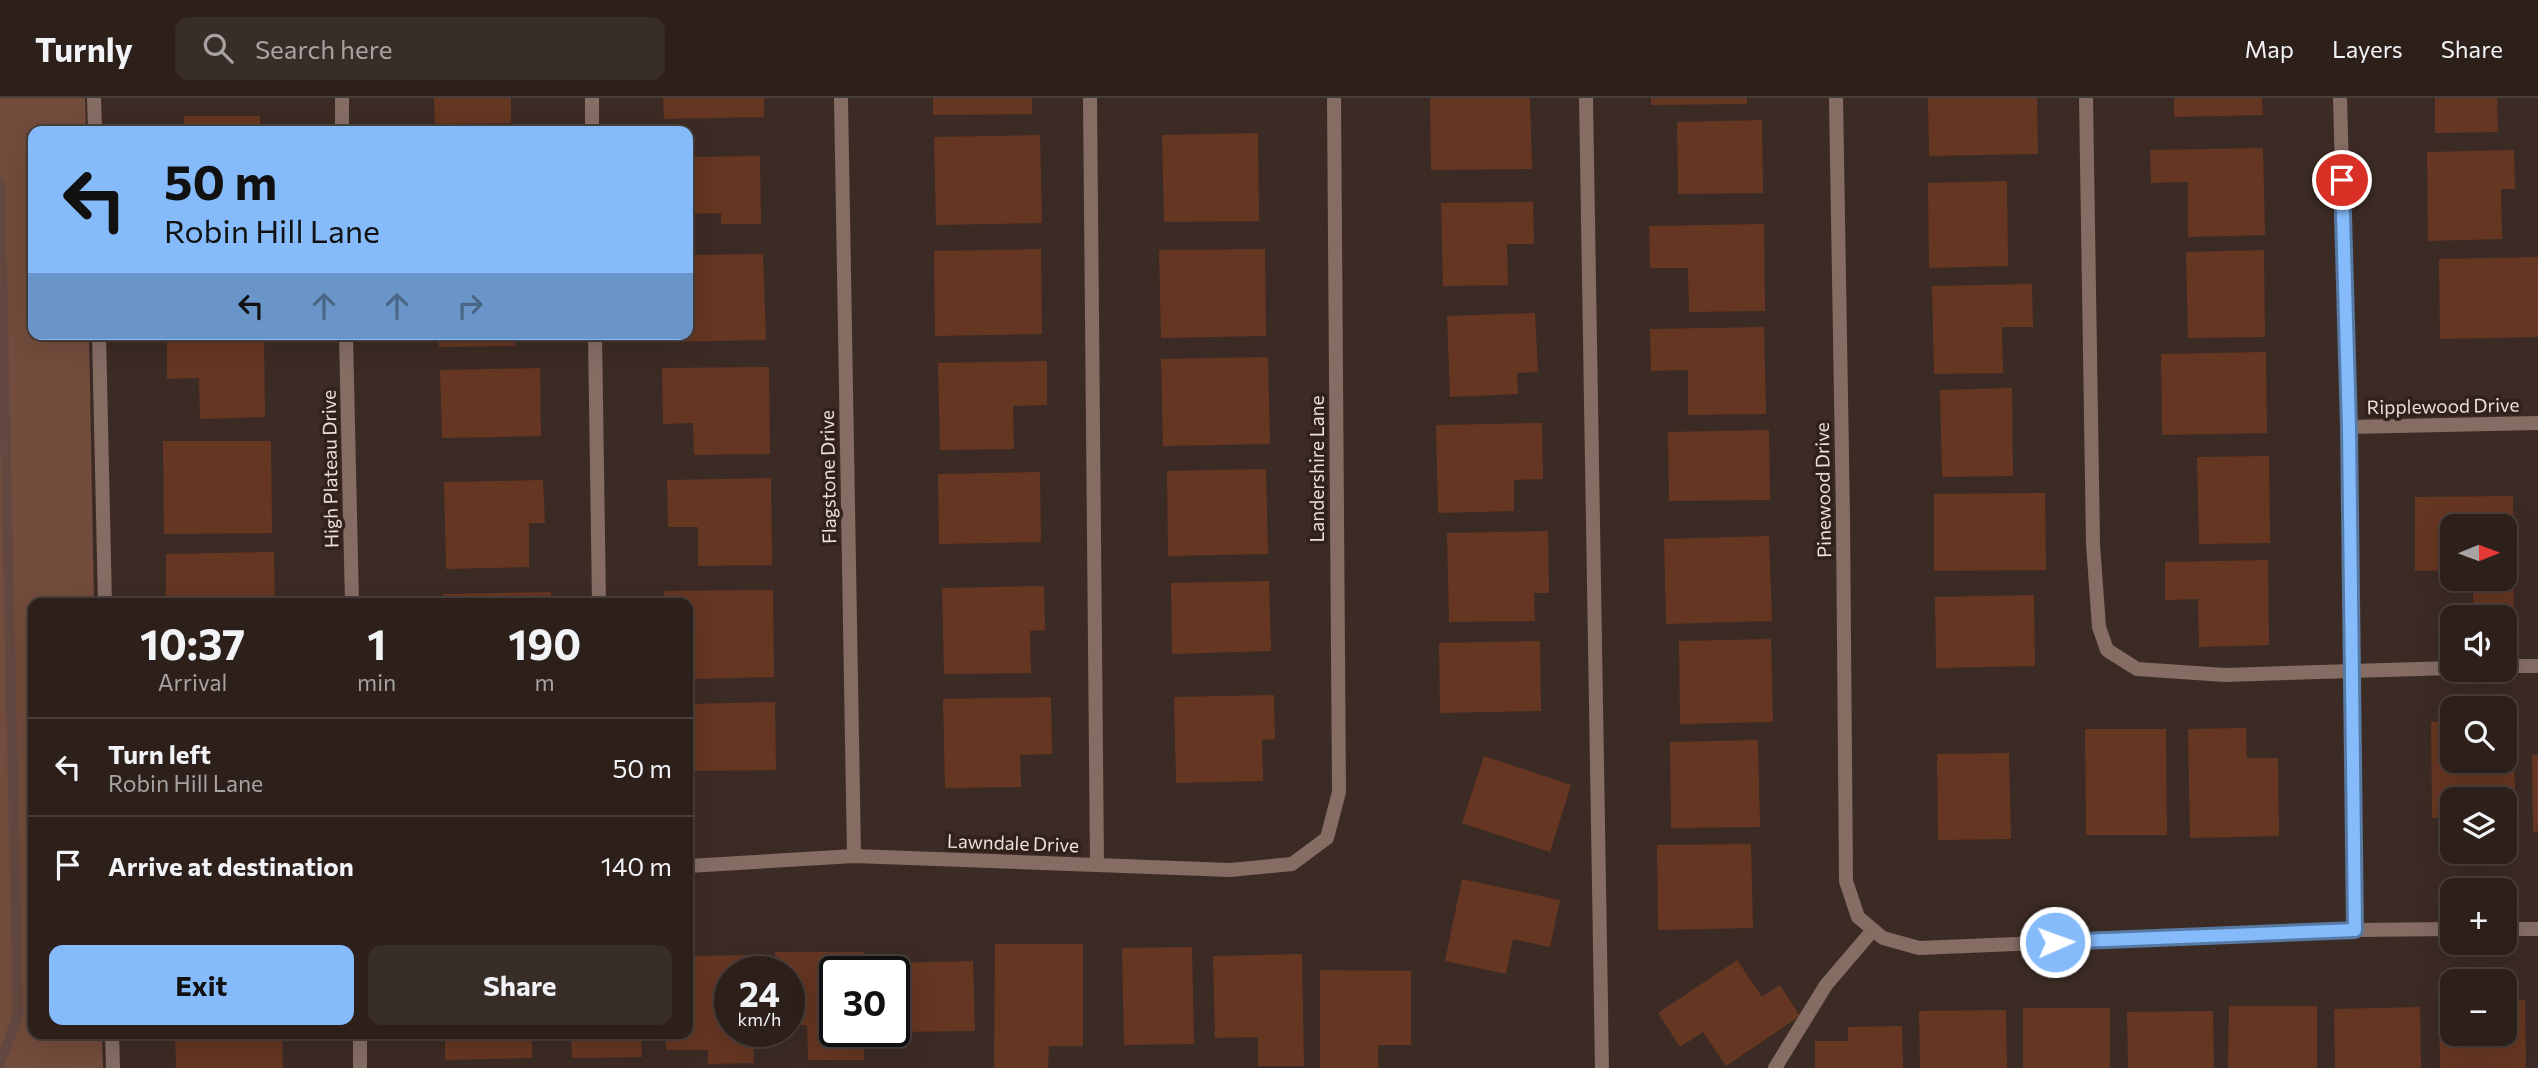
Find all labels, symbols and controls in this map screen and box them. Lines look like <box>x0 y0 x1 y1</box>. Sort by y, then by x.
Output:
search box <box>175 17 665 80</box>
text: Turnly <box>35 28 133 69</box>
icon: search <box>199 29 237 67</box>
text: Search here <box>255 33 392 64</box>
text: Map <box>2245 34 2294 63</box>
text: Layers <box>2332 34 2403 63</box>
text: Share <box>2441 34 2503 63</box>
text: 50 m <box>164 150 277 210</box>
pin <box>2312 150 2372 210</box>
icon: left <box>49 154 140 245</box>
icon: arrive <box>2323 161 2361 199</box>
text: Robin Hill Lane <box>164 210 380 250</box>
icon: left <box>232 287 270 325</box>
icon: ahead <box>305 287 343 325</box>
icon: ahead <box>378 287 416 325</box>
icon: right <box>451 287 489 325</box>
street label: High Plateau Drive <box>317 390 342 548</box>
street label: Ripplewood Drive <box>2366 393 2520 418</box>
street label: Landershire Lane <box>1305 395 1328 543</box>
street label: Flagstone Drive <box>815 410 840 544</box>
street label: Pinewood Drive <box>1810 422 1835 558</box>
north arrow <box>2440 514 2516 592</box>
map controls <box>2440 514 2517 1046</box>
button: sound <box>2440 605 2517 682</box>
text: 10:37 <box>140 617 245 669</box>
text: 1 <box>367 617 386 669</box>
text: 190 <box>508 617 581 669</box>
text: Arrival <box>158 668 227 696</box>
text: min <box>357 668 396 696</box>
text: m <box>535 668 555 696</box>
button: search <box>2440 696 2517 773</box>
text: Turn left <box>108 738 211 769</box>
icon: left <box>49 748 87 786</box>
text: 50 m <box>612 752 672 783</box>
text: Robin Hill Lane <box>108 769 263 797</box>
button: layers <box>2440 787 2517 864</box>
street label: Lawndale Drive <box>947 829 1079 856</box>
icon: arrive <box>49 846 87 884</box>
text: Arrive at destination <box>108 850 354 881</box>
text: 140 m <box>601 850 672 881</box>
button: + <box>2440 878 2517 955</box>
position arrow <box>2018 905 2092 979</box>
button: Exit <box>49 945 354 1025</box>
button: Share <box>368 945 672 1025</box>
speed limit sign: 30 <box>819 956 910 1047</box>
button: − <box>2440 969 2517 1046</box>
text: 24 <box>739 971 780 1014</box>
text: km/h <box>738 1008 781 1030</box>

